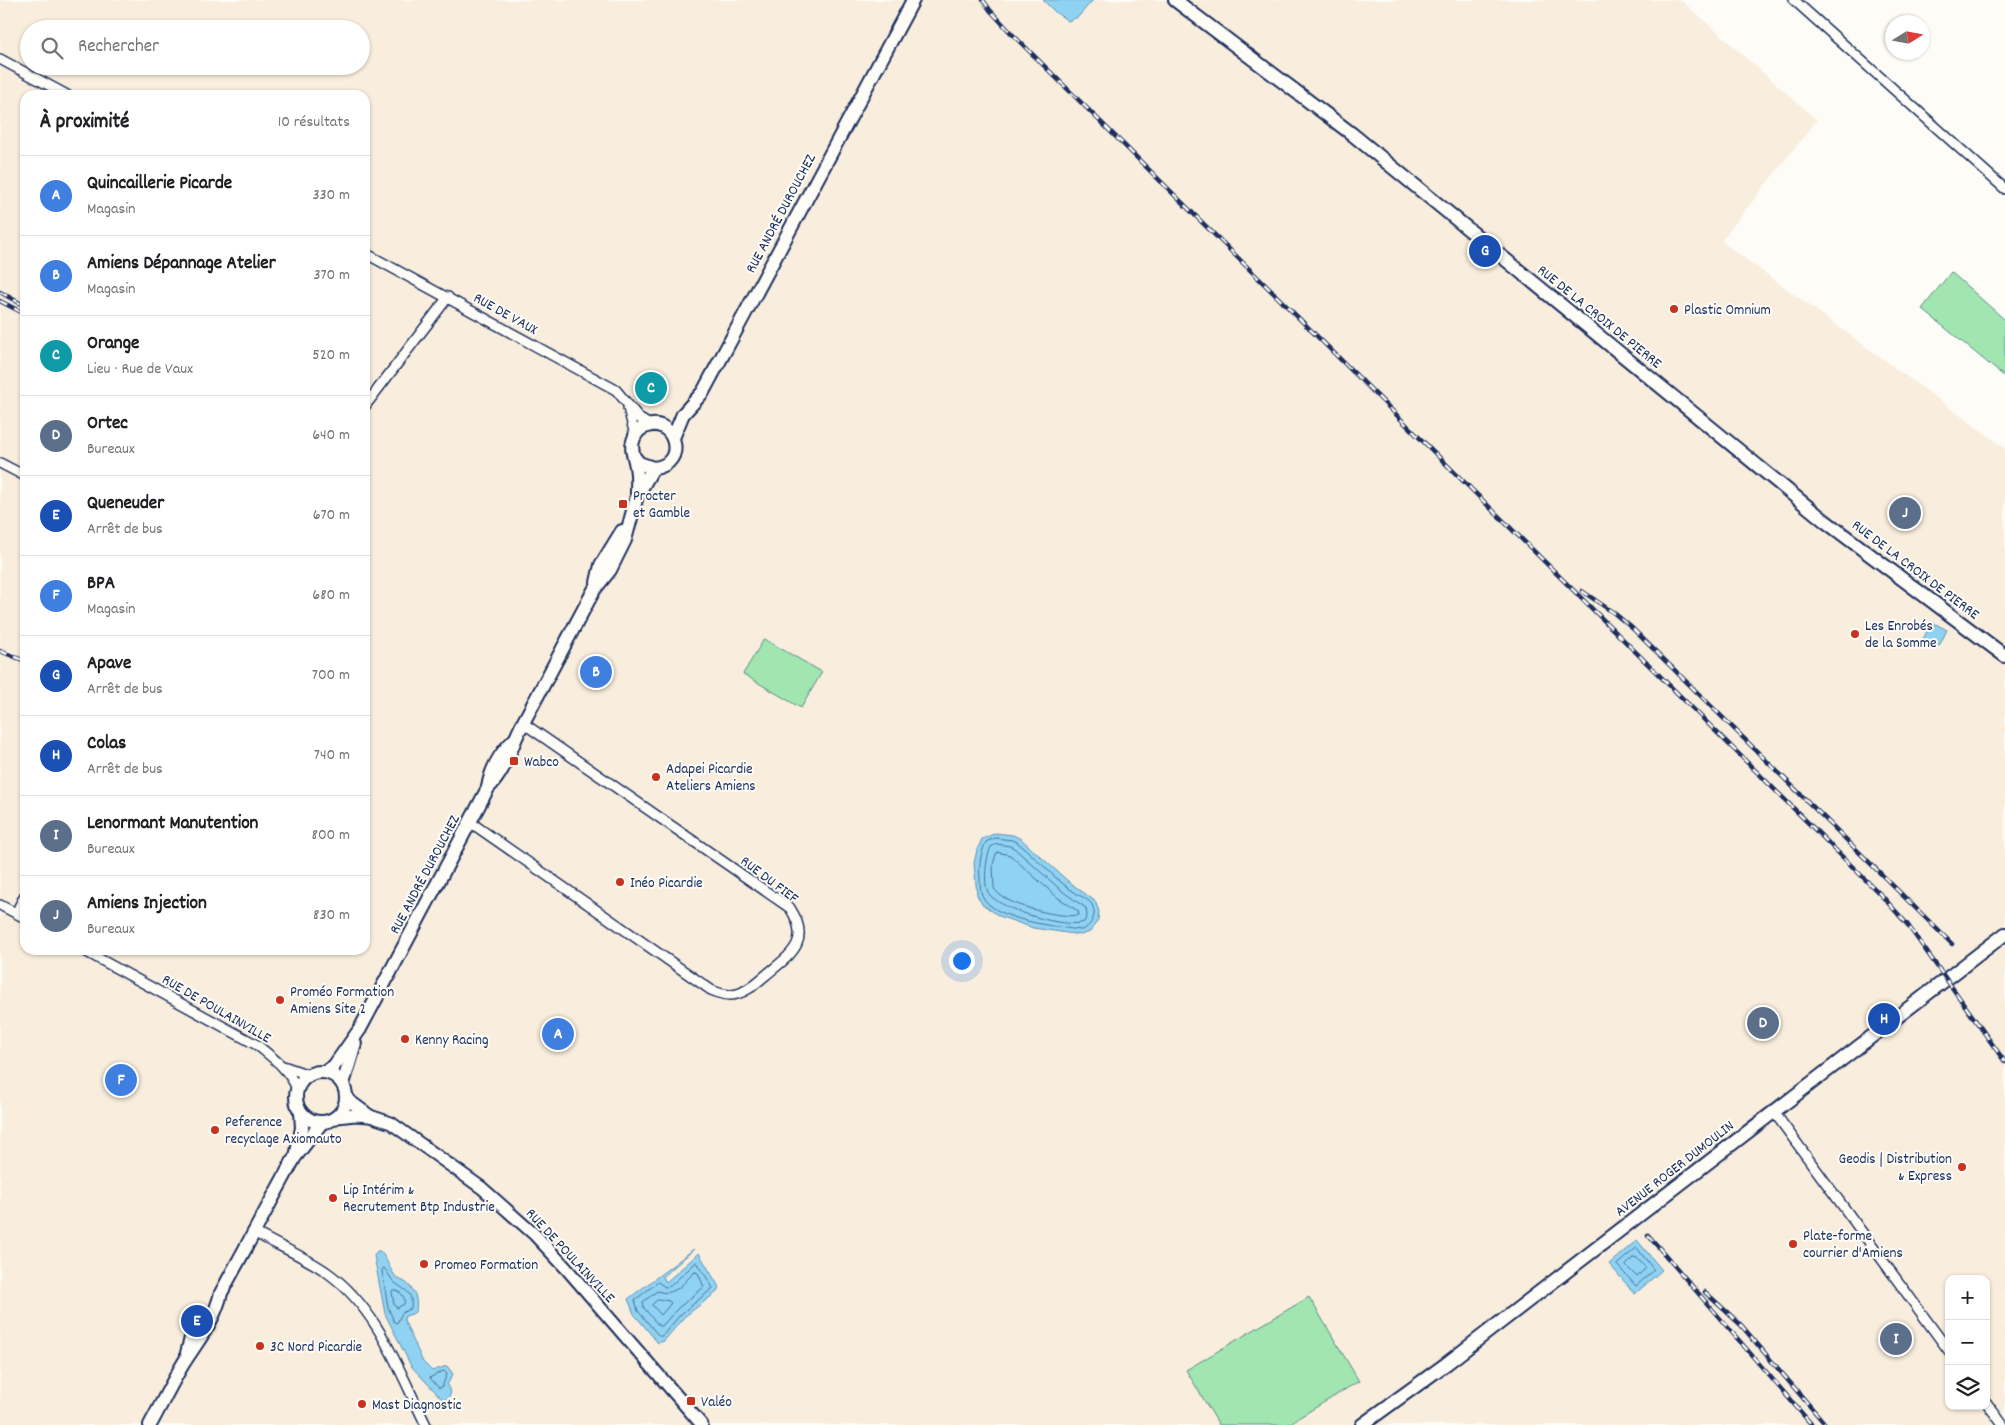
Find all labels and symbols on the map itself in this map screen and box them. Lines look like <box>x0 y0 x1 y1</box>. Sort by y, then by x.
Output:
north arrow <box>1885 15 1930 60</box>
street label: RUE ANDRÉ DUROUCHEZ <box>741 150 823 278</box>
pin: G <box>1469 232 1501 270</box>
street label: RUE DE LA CROIX DE PIERRE <box>1532 260 1666 375</box>
street label: RUE DE VAUX <box>469 288 541 342</box>
place label: Plastic Omnium <box>1684 300 1771 322</box>
marker: Plastic Omnium <box>1668 303 1680 315</box>
pin: C <box>635 369 667 407</box>
place label: Procter et Gamble <box>633 486 691 525</box>
pin: J <box>1889 494 1921 532</box>
marker: Procter et Gamble <box>617 498 629 510</box>
street label: RUE DE LA CROIX DE PIERRE <box>1846 515 1983 626</box>
place label: Les Enrobés de la Somme <box>1865 616 1937 655</box>
marker: Les Enrobés de la Somme <box>1849 628 1861 640</box>
pin: B <box>580 653 612 691</box>
place label: Wabco <box>524 752 559 774</box>
marker: Wabco <box>508 755 520 767</box>
place label: Adapei Picardie Ateliers Amiens <box>666 759 756 798</box>
marker: Adapei Picardie Ateliers Amiens <box>650 771 662 783</box>
street label: RUE ANDRÉ DUROUCHEZ <box>385 811 467 939</box>
street label: RUE DU FIEF <box>735 851 803 910</box>
place label: Inéo Picardie <box>630 873 703 895</box>
marker: Inéo Picardie <box>614 876 626 888</box>
your location <box>949 948 975 974</box>
street label: RUE DE POULAINVILLE <box>157 970 275 1050</box>
place label: Proméo Formation Amiens Site 2 <box>290 982 394 1021</box>
marker: Proméo Formation Amiens Site 2 <box>274 994 286 1006</box>
pin: H <box>1868 1000 1900 1038</box>
pin: D <box>1747 1004 1779 1042</box>
pin: A <box>542 1015 574 1053</box>
place label: Kenny Racing <box>415 1030 489 1052</box>
marker: Kenny Racing <box>399 1033 411 1045</box>
pin: F <box>105 1061 137 1099</box>
place label: Peference recyclage Axiomauto <box>225 1112 342 1151</box>
street label: AVENUE ROGER DUMOULIN <box>1611 1116 1740 1223</box>
marker: Peference recyclage Axiomauto <box>209 1124 221 1136</box>
place label: Geodis | Distribution & Express <box>1839 1149 1952 1188</box>
marker: Geodis | Distribution & Express <box>1956 1161 1968 1173</box>
place label: Lip Intérim & Recrutement Btp Industrie <box>343 1180 495 1219</box>
marker: Lip Intérim & Recrutement Btp Industrie <box>327 1192 339 1204</box>
street label: RUE DE POULAINVILLE <box>520 1204 620 1309</box>
place label: Plate-forme courrier d'Amiens <box>1803 1226 1903 1265</box>
marker: Plate-forme courrier d'Amiens <box>1787 1238 1799 1250</box>
place label: Promeo Formation <box>434 1255 538 1277</box>
marker: Promeo Formation <box>418 1258 430 1270</box>
pin: E <box>181 1302 213 1340</box>
pin: I <box>1880 1320 1912 1358</box>
place label: 3C Nord Picardie <box>270 1337 363 1359</box>
marker: 3C Nord Picardie <box>254 1340 266 1352</box>
place label: Valéo <box>701 1392 732 1414</box>
place label: Mast Diagnostic <box>372 1395 461 1417</box>
marker: Valéo <box>685 1395 697 1407</box>
marker: Mast Diagnostic <box>356 1398 368 1410</box>

